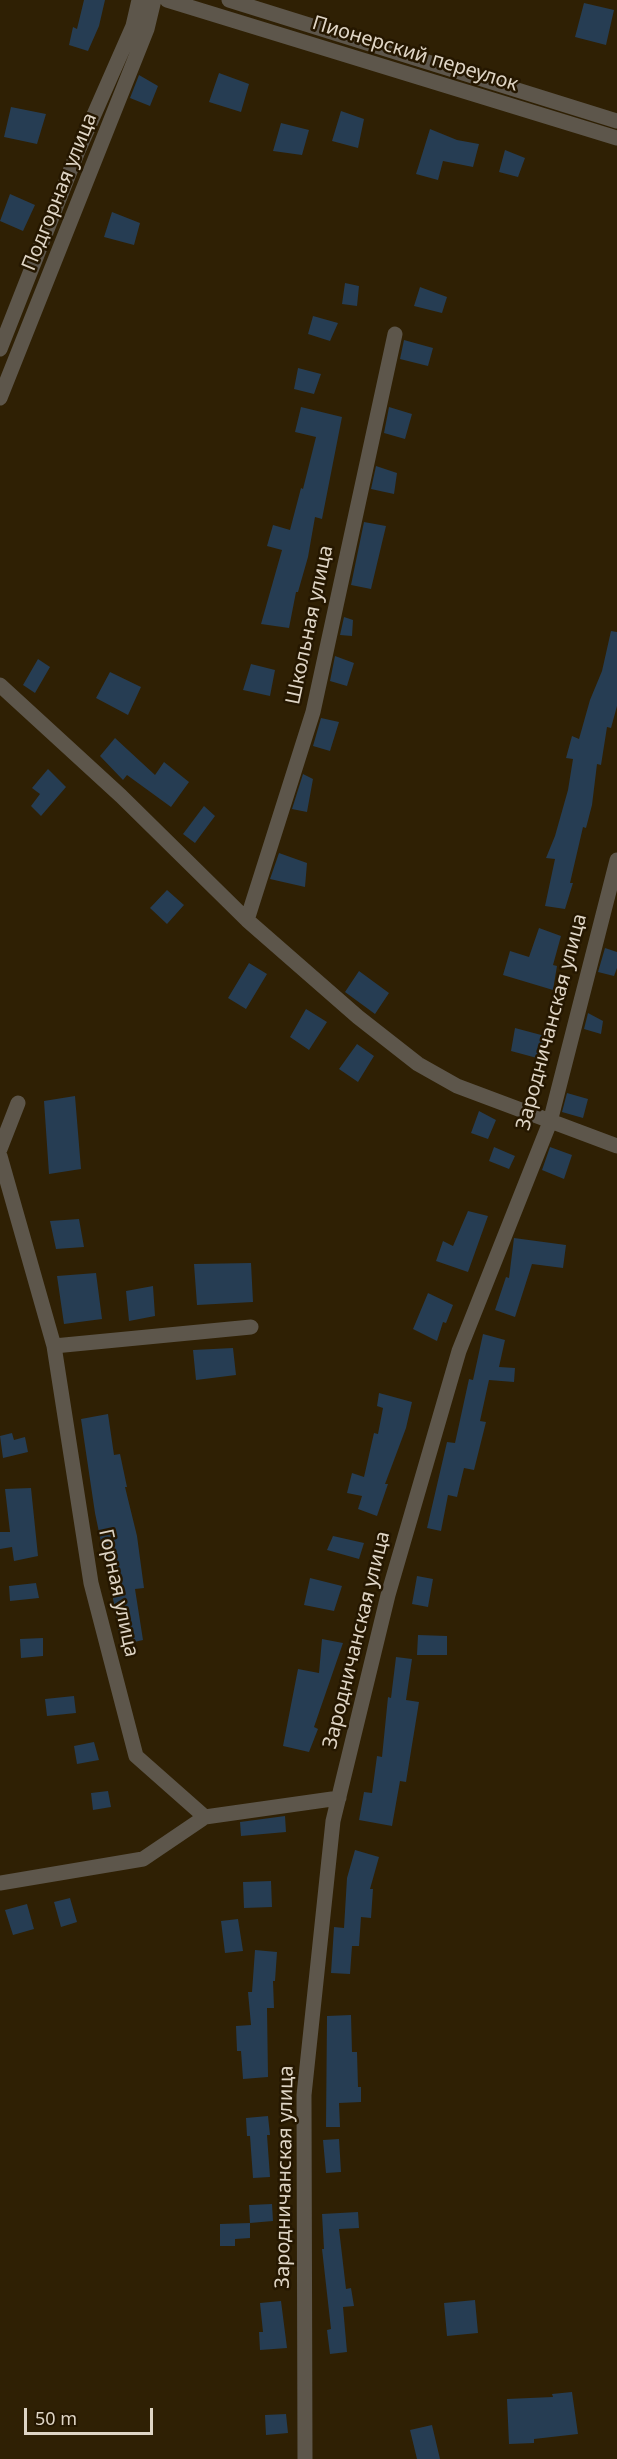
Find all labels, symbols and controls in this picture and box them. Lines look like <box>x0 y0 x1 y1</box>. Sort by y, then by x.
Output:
street label: Пионерский переулок <box>309 11 521 97</box>
street label: Подгорная улица <box>17 110 103 274</box>
street label: Школьная улица <box>281 543 339 707</box>
street label: Зародничанская улица <box>512 911 592 1133</box>
street label: Горная улица <box>93 1527 143 1659</box>
street label: Зародничанская улица <box>318 1529 396 1751</box>
street label: Зародничанская улица <box>271 2065 299 2289</box>
scale bar <box>27 2396 156 2434</box>
text: 50 m <box>35 2406 77 2430</box>

